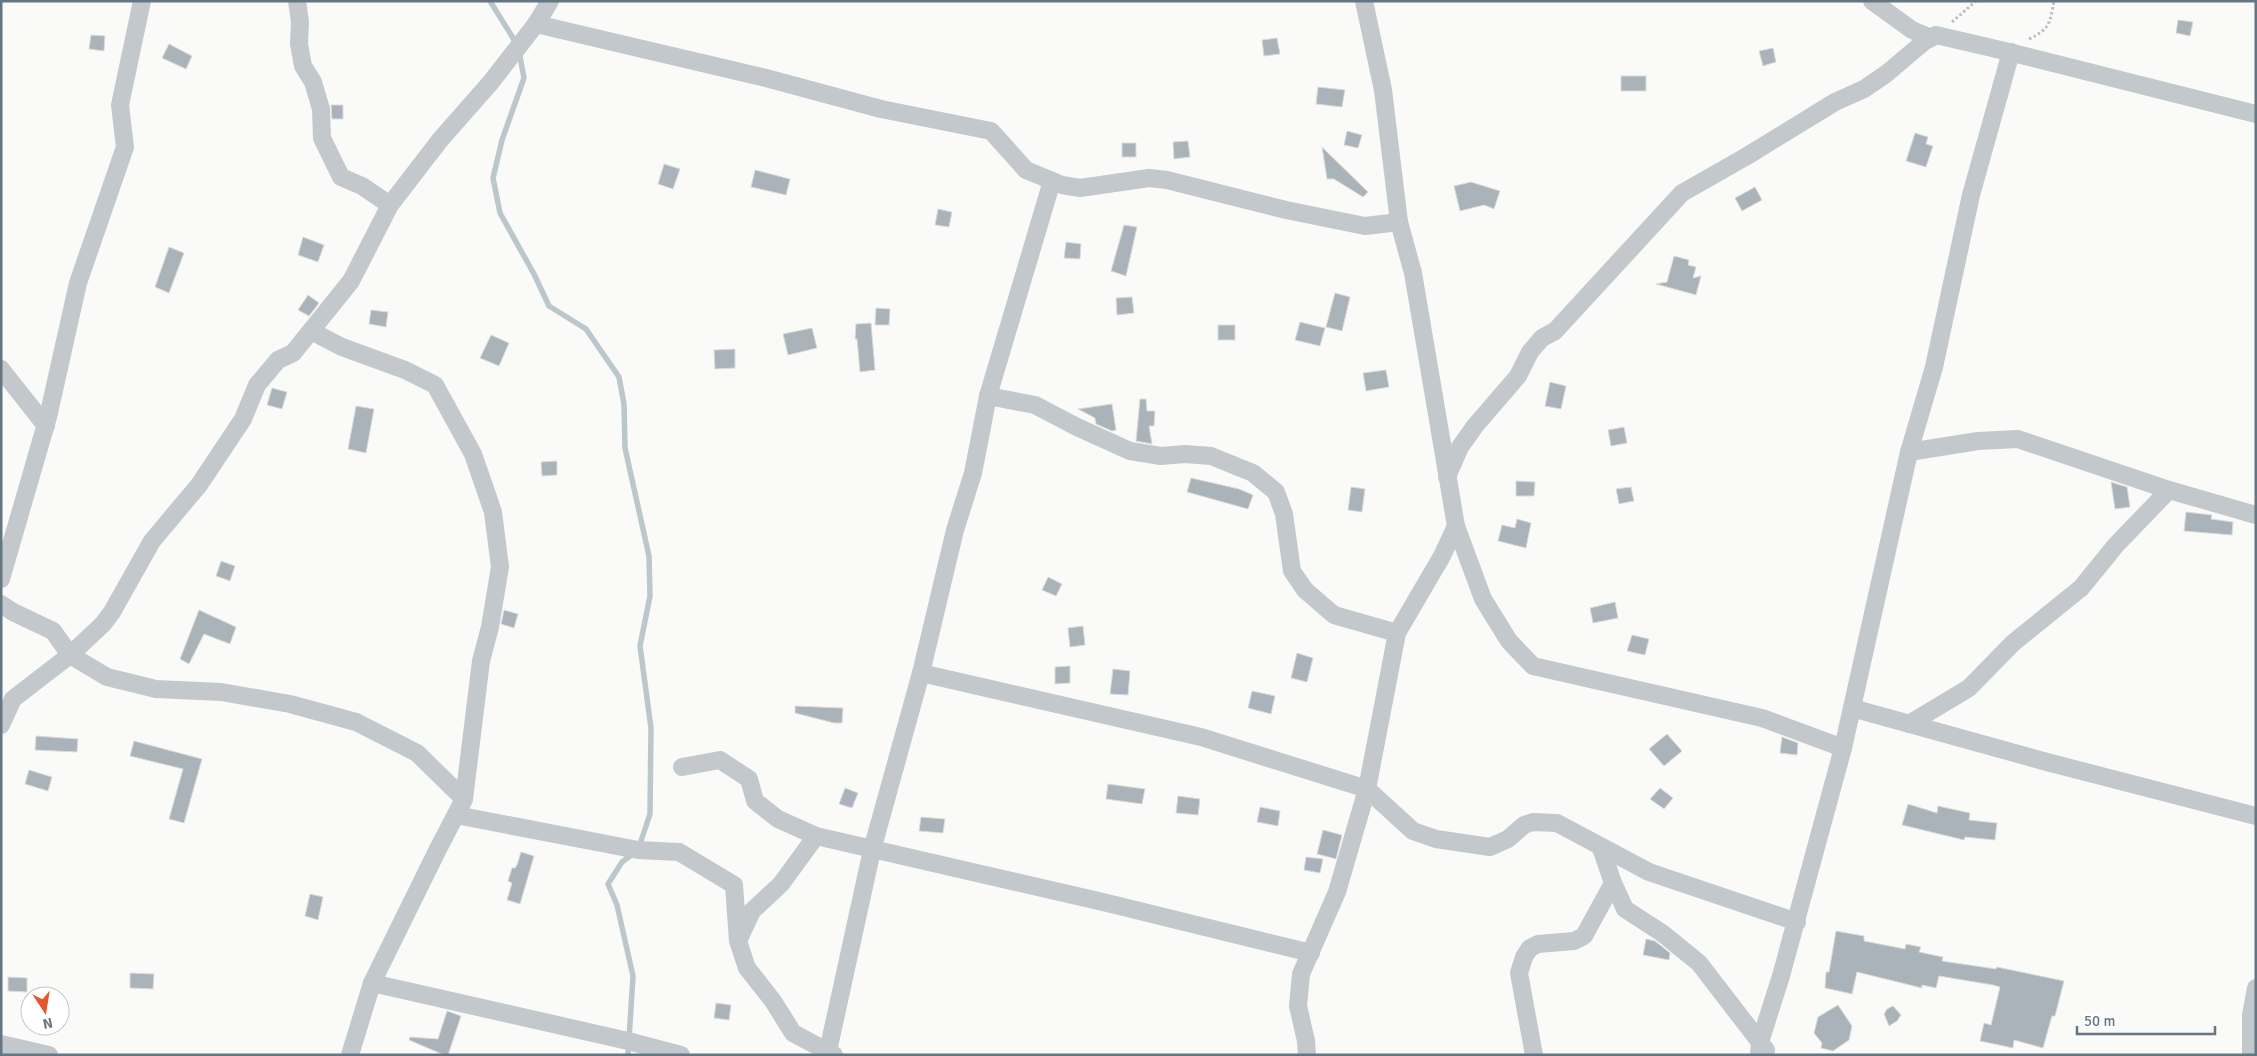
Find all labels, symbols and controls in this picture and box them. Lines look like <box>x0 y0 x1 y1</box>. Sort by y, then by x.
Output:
north arrow <box>20 986 70 1036</box>
scale bar <box>2077 1004 2214 1036</box>
text: 50 m <box>2084 1012 2115 1030</box>
text: N <box>41 1014 54 1033</box>

